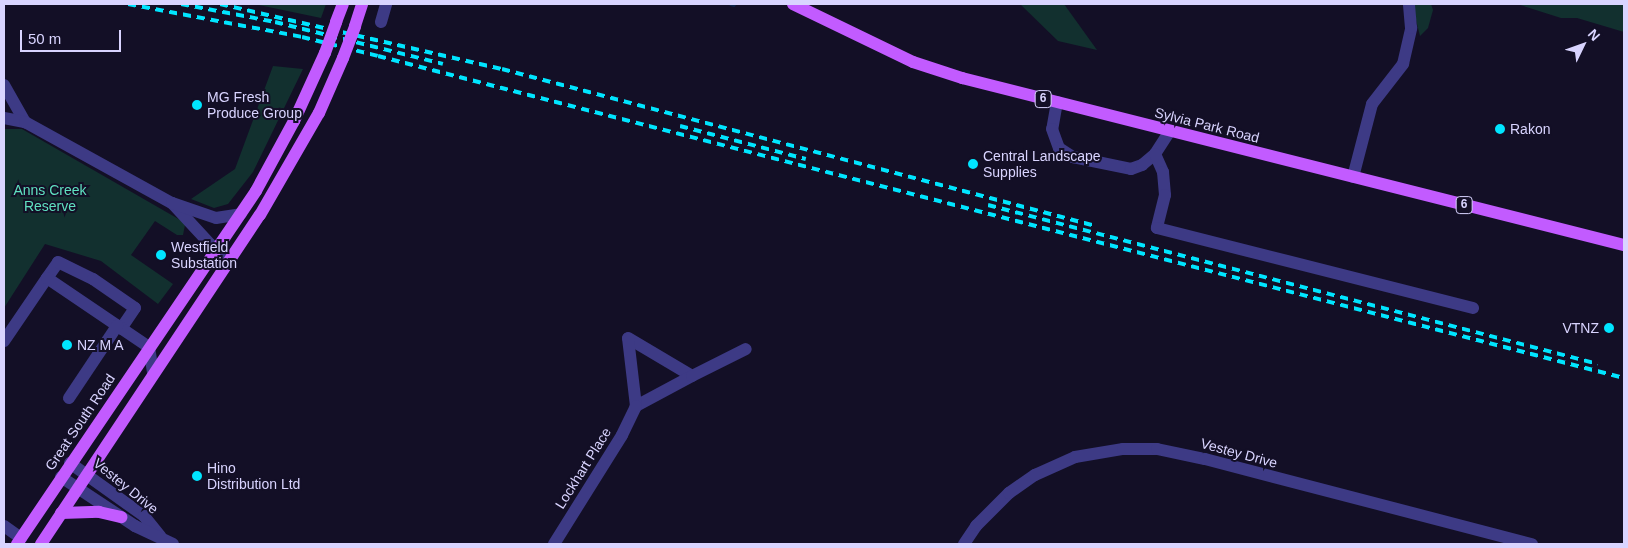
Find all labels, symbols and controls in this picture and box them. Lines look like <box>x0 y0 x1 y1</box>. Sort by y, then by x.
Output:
scale bar <box>22 20 124 52</box>
north arrow <box>1558 20 1608 70</box>
text: N <box>1585 26 1603 44</box>
text: 50 m <box>28 30 61 47</box>
place label: MG Fresh Produce Group <box>207 89 302 121</box>
road number: 6 <box>1034 90 1052 108</box>
marker: MG Fresh Produce Group <box>191 99 203 111</box>
street label: Sylvia Park Road <box>1153 104 1261 146</box>
place label: Rakon <box>1510 121 1550 137</box>
marker: Rakon <box>1494 123 1506 135</box>
place label: Central Landscape Supplies <box>983 148 1101 180</box>
marker: Central Landscape Supplies <box>967 158 979 170</box>
park label: Anns Creek Reserve <box>13 182 87 214</box>
road number: 6 <box>1455 196 1473 214</box>
place label: Westfield Substation <box>171 239 237 272</box>
marker: Westfield Substation <box>155 249 167 261</box>
place label: VTNZ <box>1562 320 1599 336</box>
marker: VTNZ <box>1603 322 1615 334</box>
place label: NZ M A <box>77 337 124 353</box>
marker: NZ M A <box>61 339 73 351</box>
street label: Great South Road <box>41 371 119 473</box>
street label: Lockhart Place <box>551 424 615 512</box>
street label: Vestey Drive <box>1199 435 1279 471</box>
street label: Vestey Drive <box>90 455 162 517</box>
place label: Hino Distribution Ltd <box>207 460 300 492</box>
marker: Hino Distribution Ltd <box>191 470 203 482</box>

